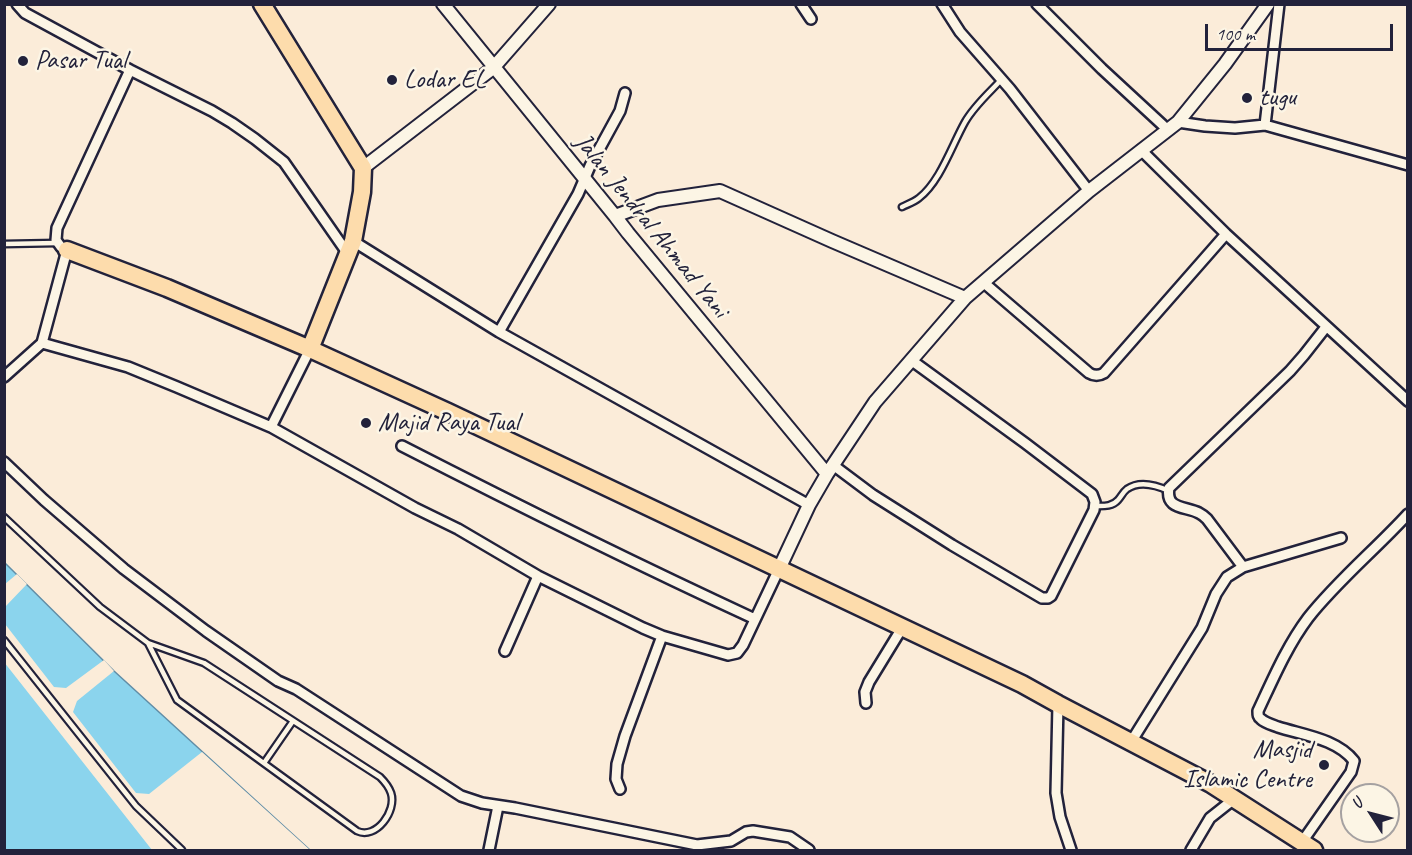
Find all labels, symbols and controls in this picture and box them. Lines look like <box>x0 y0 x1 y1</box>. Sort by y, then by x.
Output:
scale bar <box>1208 12 1396 50</box>
text: 100 m <box>1216 23 1255 45</box>
place label: Pasar Tual <box>35 45 126 77</box>
marker: Pasar Tual <box>16 54 30 68</box>
place label: Lodar EL <box>404 64 485 96</box>
marker: Lodar EL <box>385 73 399 87</box>
place label: tugu <box>1259 82 1296 114</box>
marker: tugu <box>1240 91 1254 105</box>
street label: Jalan Jendral Ahmad Yani <box>567 127 735 325</box>
place label: Majid Raya Tual <box>378 407 519 439</box>
marker: Majid Raya Tual <box>359 416 373 430</box>
place label: Masjid Islamic Centre <box>1183 734 1312 796</box>
marker: Masjid Islamic Centre <box>1317 758 1331 772</box>
north arrow <box>1340 783 1400 843</box>
text: U <box>1347 795 1367 813</box>

